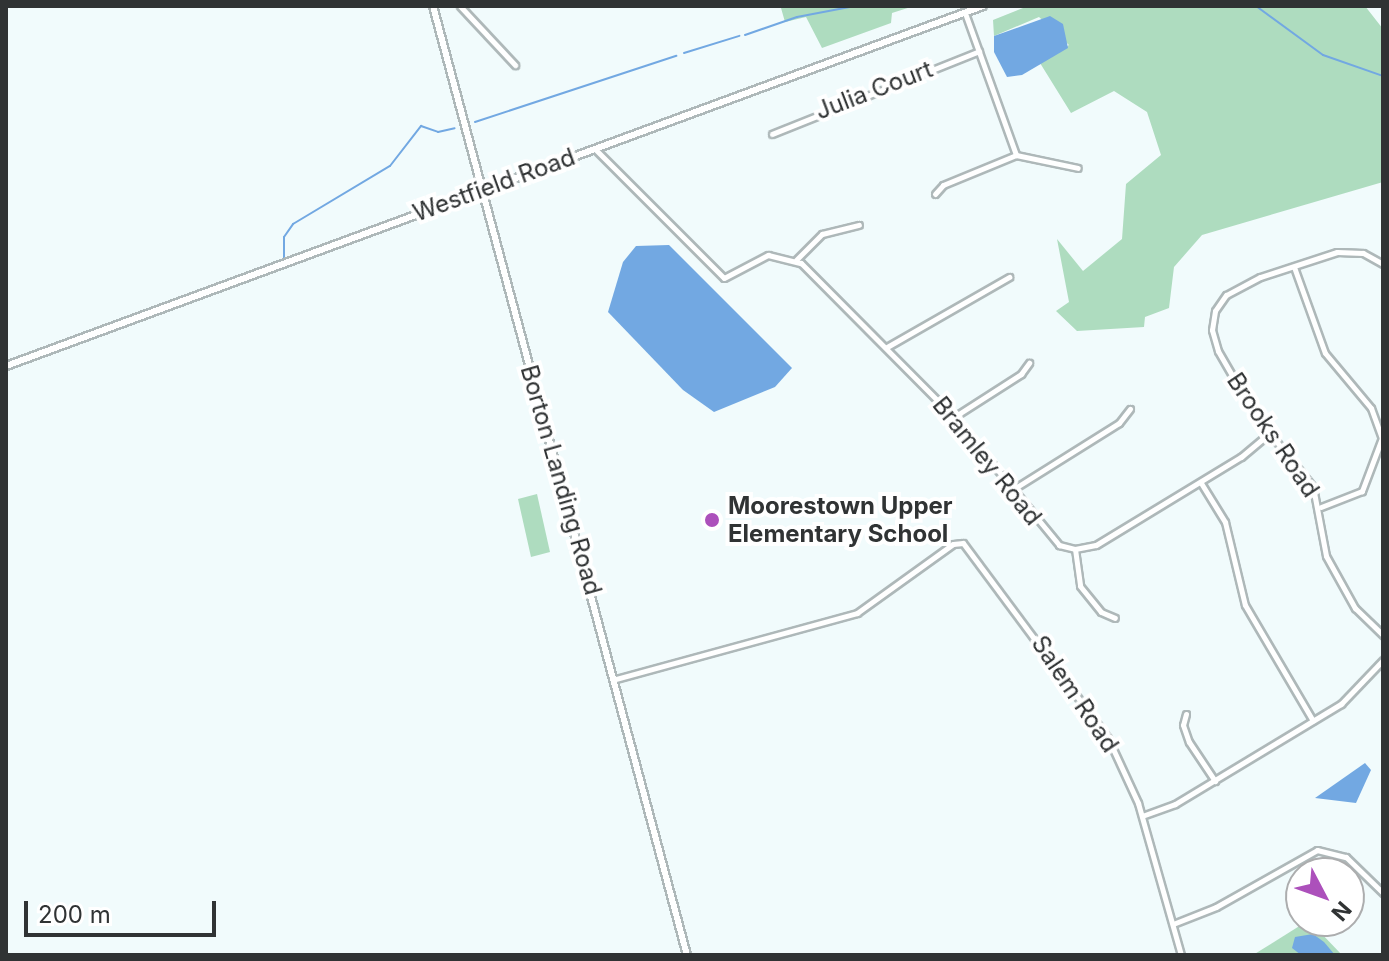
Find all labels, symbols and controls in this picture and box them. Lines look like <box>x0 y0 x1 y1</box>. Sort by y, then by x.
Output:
street label: Julia Court <box>811 54 937 126</box>
street label: Westfield Road <box>409 142 579 228</box>
street label: Borton Landing Road <box>514 362 608 598</box>
street label: Brooks Road <box>1221 367 1325 503</box>
street label: Bramley Road <box>927 391 1047 531</box>
place label: Moorestown Upper Elementary School <box>728 492 953 548</box>
marker: Moorestown Upper Elementary School <box>703 511 721 529</box>
street label: Salem Road <box>1025 630 1125 758</box>
north arrow <box>1285 857 1365 937</box>
scale bar <box>28 885 220 935</box>
text: N <box>1326 897 1357 926</box>
text: 200 m <box>38 900 111 929</box>

